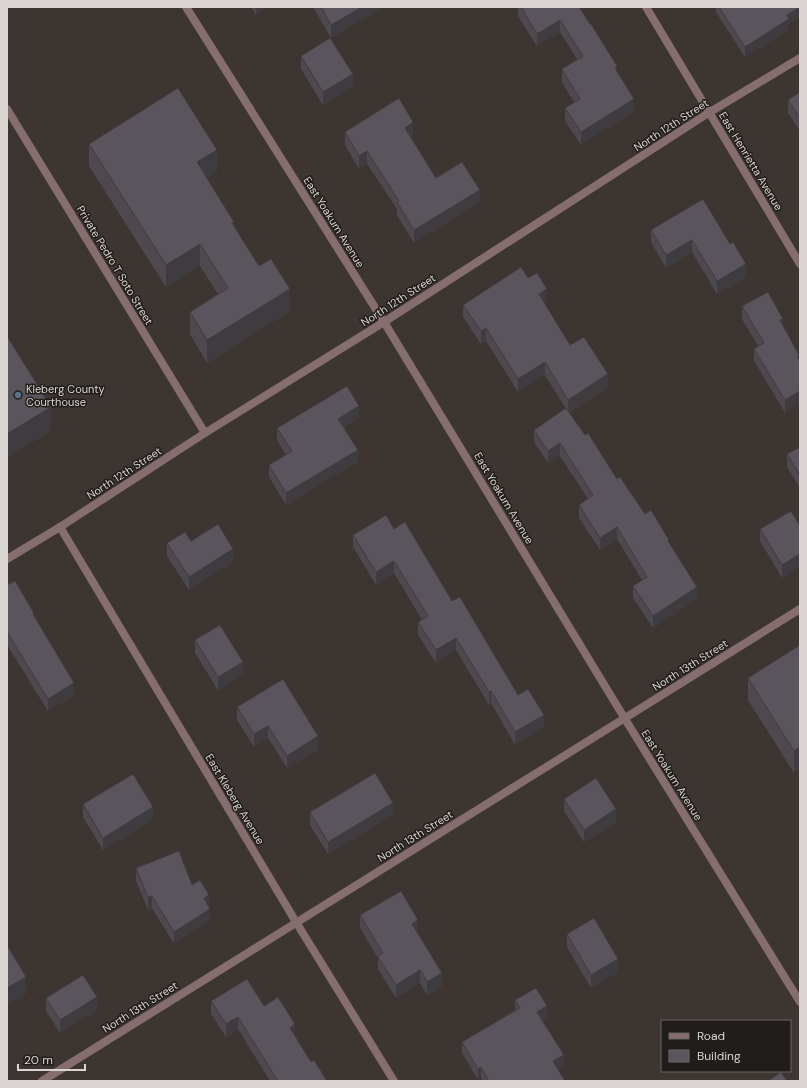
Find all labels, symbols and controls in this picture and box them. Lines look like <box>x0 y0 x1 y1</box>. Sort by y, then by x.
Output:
street label: North 12th Street <box>631 96 711 154</box>
street label: East Henrietta Avenue <box>716 109 786 213</box>
street label: East Yoakum Avenue <box>300 174 368 270</box>
street label: Private Pedro T Soto Street <box>74 203 156 327</box>
street label: North 12th Street <box>358 271 438 329</box>
place label: Kleberg County Courthouse <box>26 382 105 409</box>
marker: Kleberg County Courthouse <box>13 390 23 400</box>
street label: North 12th Street <box>84 444 164 502</box>
street label: East Yoakum Avenue <box>471 450 537 546</box>
street label: North 13th Street <box>650 636 730 694</box>
street label: East Yoakum Avenue <box>638 727 706 823</box>
street label: East Kleberg Avenue <box>202 751 268 847</box>
street label: North 13th Street <box>375 807 455 865</box>
street label: North 13th Street <box>100 978 180 1036</box>
legend <box>661 1020 791 1072</box>
text: Road <box>697 1028 725 1044</box>
scale bar <box>18 1046 85 1072</box>
text: Building <box>697 1048 741 1064</box>
text: 20 m <box>24 1052 53 1068</box>

